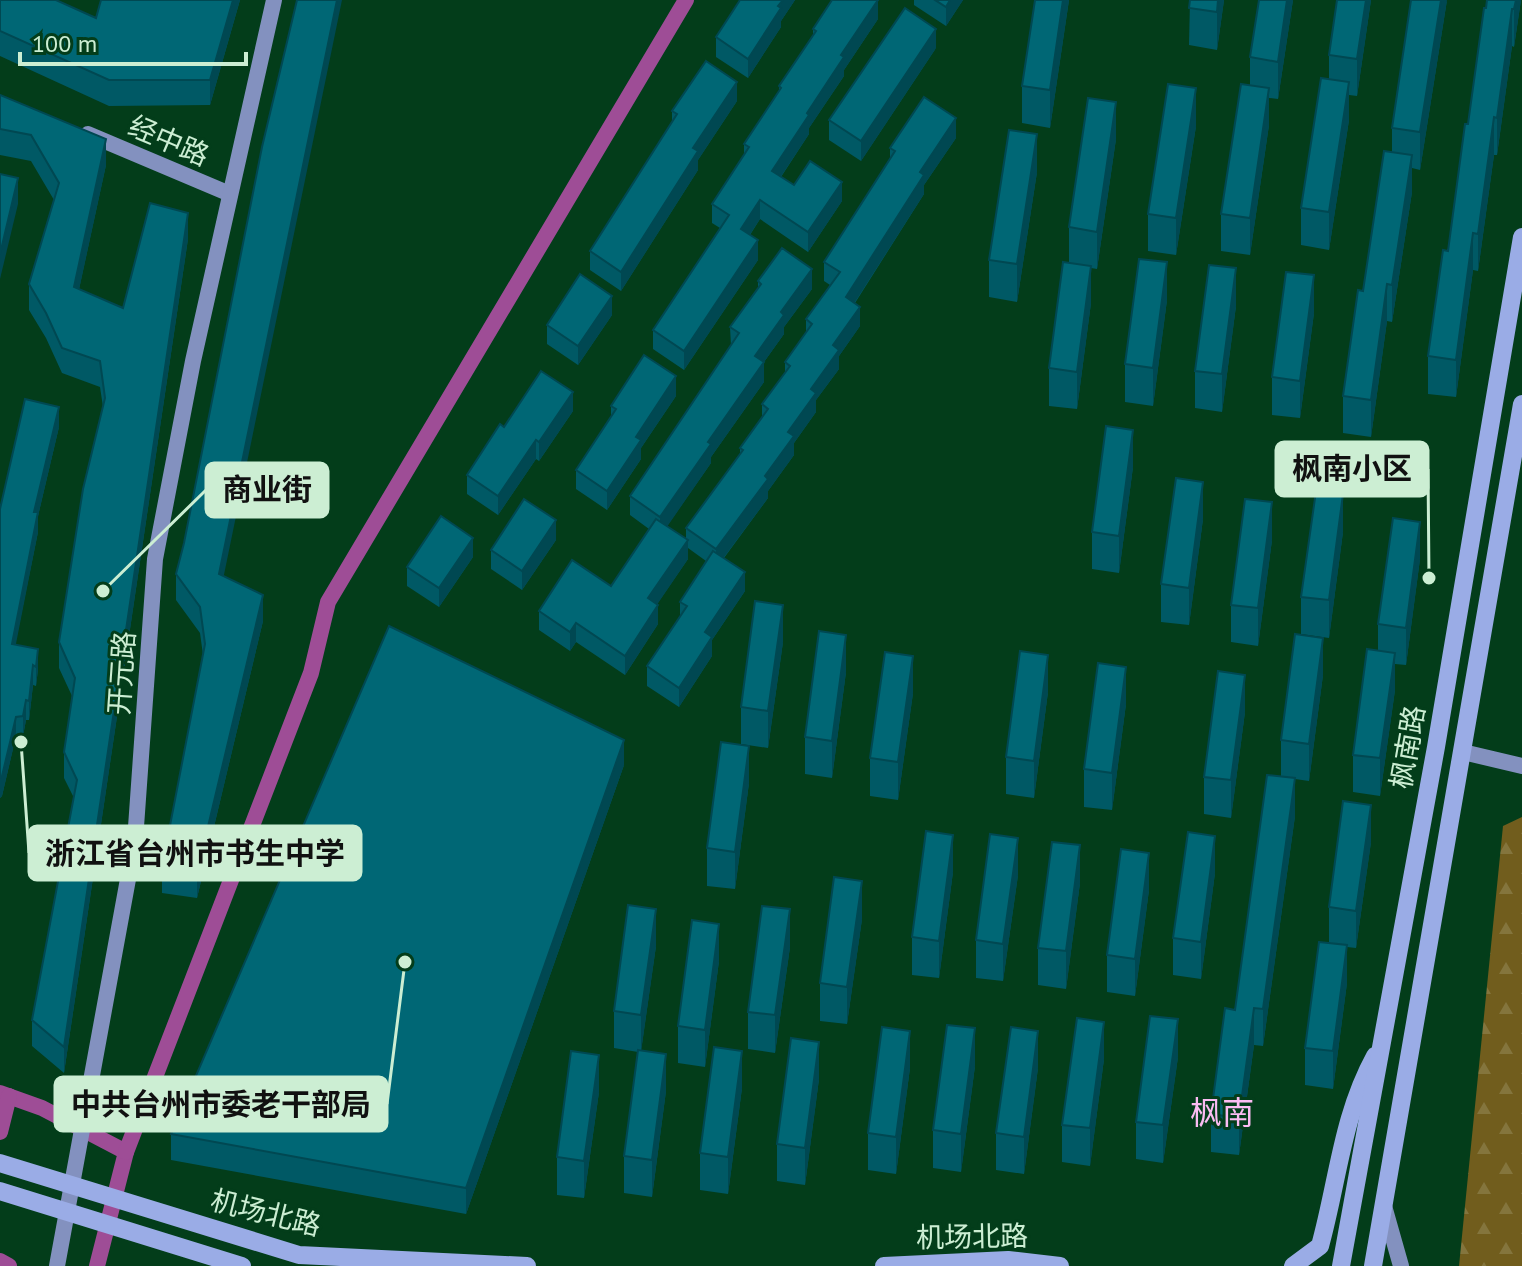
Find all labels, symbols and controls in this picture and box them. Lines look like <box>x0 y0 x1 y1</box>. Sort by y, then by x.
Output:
scale bar <box>20 16 246 66</box>
text: 100 m <box>32 28 97 59</box>
street label: 经中路 <box>123 107 215 173</box>
callout: 枫南小区 <box>1276 442 1428 496</box>
text: 枫南小区 <box>1292 448 1412 487</box>
callout: 商业街 <box>206 463 328 517</box>
text: 商业街 <box>222 469 312 508</box>
street label: 开元路 <box>100 630 142 716</box>
street label: 枫南路 <box>1381 702 1433 792</box>
callout: 浙江省台州市书生中学 <box>29 826 361 880</box>
text: 浙江省台州市书生中学 <box>45 833 345 872</box>
callout: 中共台州市委老干部局 <box>55 1077 387 1131</box>
text: 中共台州市委老干部局 <box>71 1084 371 1123</box>
district label: 枫南 <box>1190 1091 1254 1133</box>
street label: 机场北路 <box>207 1181 325 1243</box>
street label: 机场北路 <box>916 1217 1028 1255</box>

